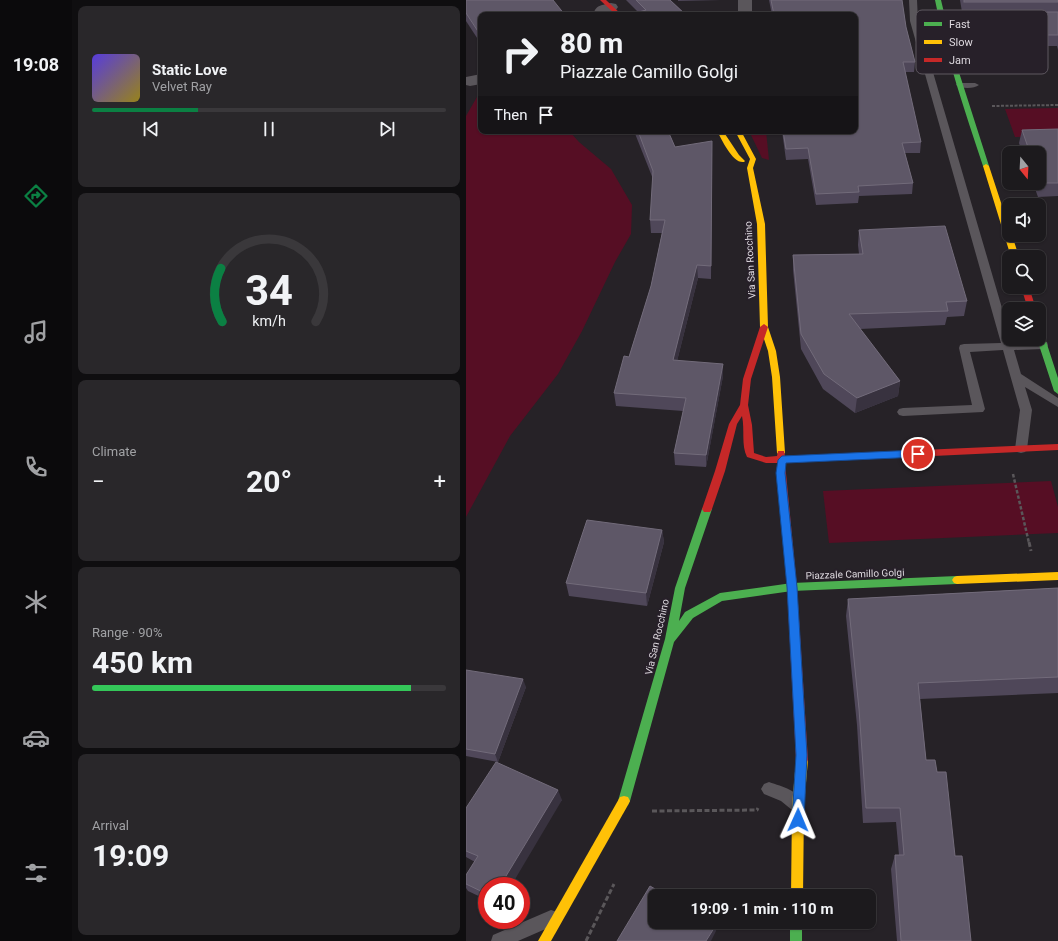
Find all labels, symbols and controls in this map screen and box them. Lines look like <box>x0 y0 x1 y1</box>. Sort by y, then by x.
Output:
legend <box>916 10 1048 74</box>
text: Fast <box>949 18 971 31</box>
text: 80 m <box>560 27 623 60</box>
icon: right <box>494 28 546 80</box>
text: Slow <box>949 36 973 49</box>
text: 19:08 <box>13 54 59 75</box>
text: Jam <box>949 54 971 67</box>
text: Static Love <box>152 61 227 79</box>
text: Piazzale Camillo Golgi <box>560 61 738 82</box>
text: Velvet Ray <box>152 79 212 94</box>
icon: arrive <box>535 104 557 126</box>
text: Then <box>494 106 527 124</box>
icon: previous <box>140 118 162 140</box>
icon: pause <box>258 118 280 140</box>
icon: next <box>376 118 398 140</box>
north arrow <box>1002 146 1046 190</box>
map controls <box>1002 146 1046 346</box>
icon: directions <box>22 182 50 210</box>
button: sound <box>1002 198 1046 242</box>
street label: Via San Rocchino <box>742 221 758 299</box>
button: search <box>1002 250 1046 294</box>
text: 34 <box>245 265 293 314</box>
button: layers <box>1002 302 1046 346</box>
text: km/h <box>252 312 286 328</box>
icon: music <box>22 318 50 346</box>
pin <box>901 437 935 471</box>
icon: arrive <box>907 443 929 465</box>
text: Climate <box>92 444 136 459</box>
icon: phone <box>22 453 50 481</box>
text: 20° <box>246 464 292 499</box>
text: − <box>92 469 105 494</box>
text: + <box>434 469 446 494</box>
street label: Piazzale Camillo Golgi <box>805 567 905 581</box>
icon: climate <box>22 588 50 616</box>
street label: Via San Rocchino <box>643 598 671 676</box>
text: Range · 90% <box>92 625 162 640</box>
text: 450 km <box>92 645 193 680</box>
icon: car <box>22 724 50 752</box>
position arrow <box>777 799 819 841</box>
text: Arrival <box>92 818 129 833</box>
text: 19:09 <box>92 838 169 873</box>
icon: filters <box>22 859 50 887</box>
speed limit sign: 40 <box>478 877 530 929</box>
text: 19:09 · 1 min · 110 m <box>691 900 833 918</box>

